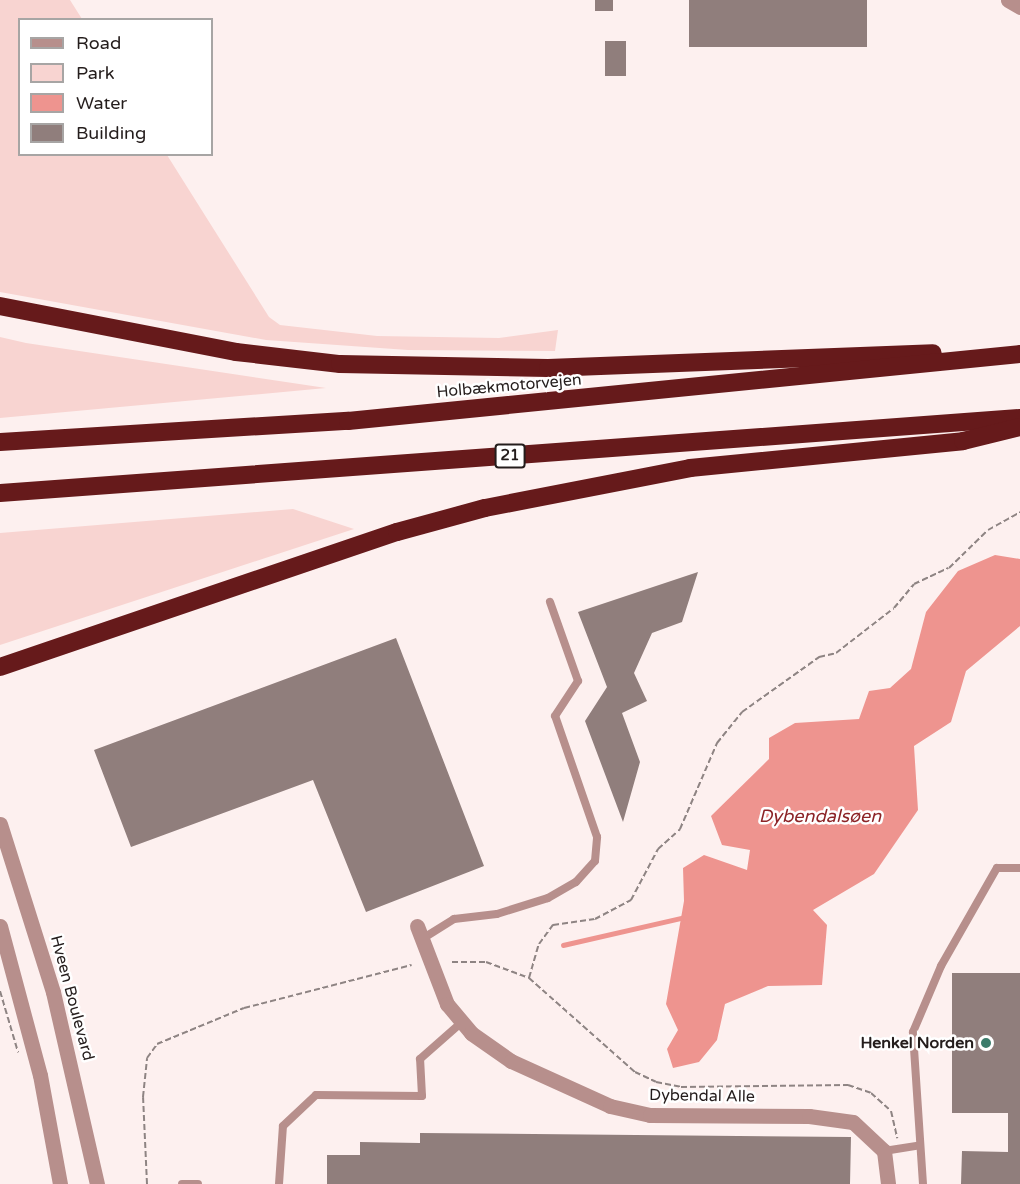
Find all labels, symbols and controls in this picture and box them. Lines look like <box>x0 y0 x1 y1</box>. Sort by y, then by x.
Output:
legend <box>18 18 213 156</box>
text: Road <box>76 32 121 54</box>
text: Park <box>76 62 114 84</box>
text: Water <box>76 92 127 114</box>
text: Building <box>76 122 146 144</box>
street label: Holbækmotorvejen <box>436 370 582 402</box>
road number: 21 <box>494 444 526 468</box>
water label: Dybendalsøen <box>759 805 881 827</box>
street label: Hveen Boulevard <box>46 933 98 1063</box>
place label: Henkel Norden <box>860 1033 974 1053</box>
marker: Henkel Norden <box>979 1036 993 1050</box>
street label: Dybendal Alle <box>649 1085 755 1107</box>

